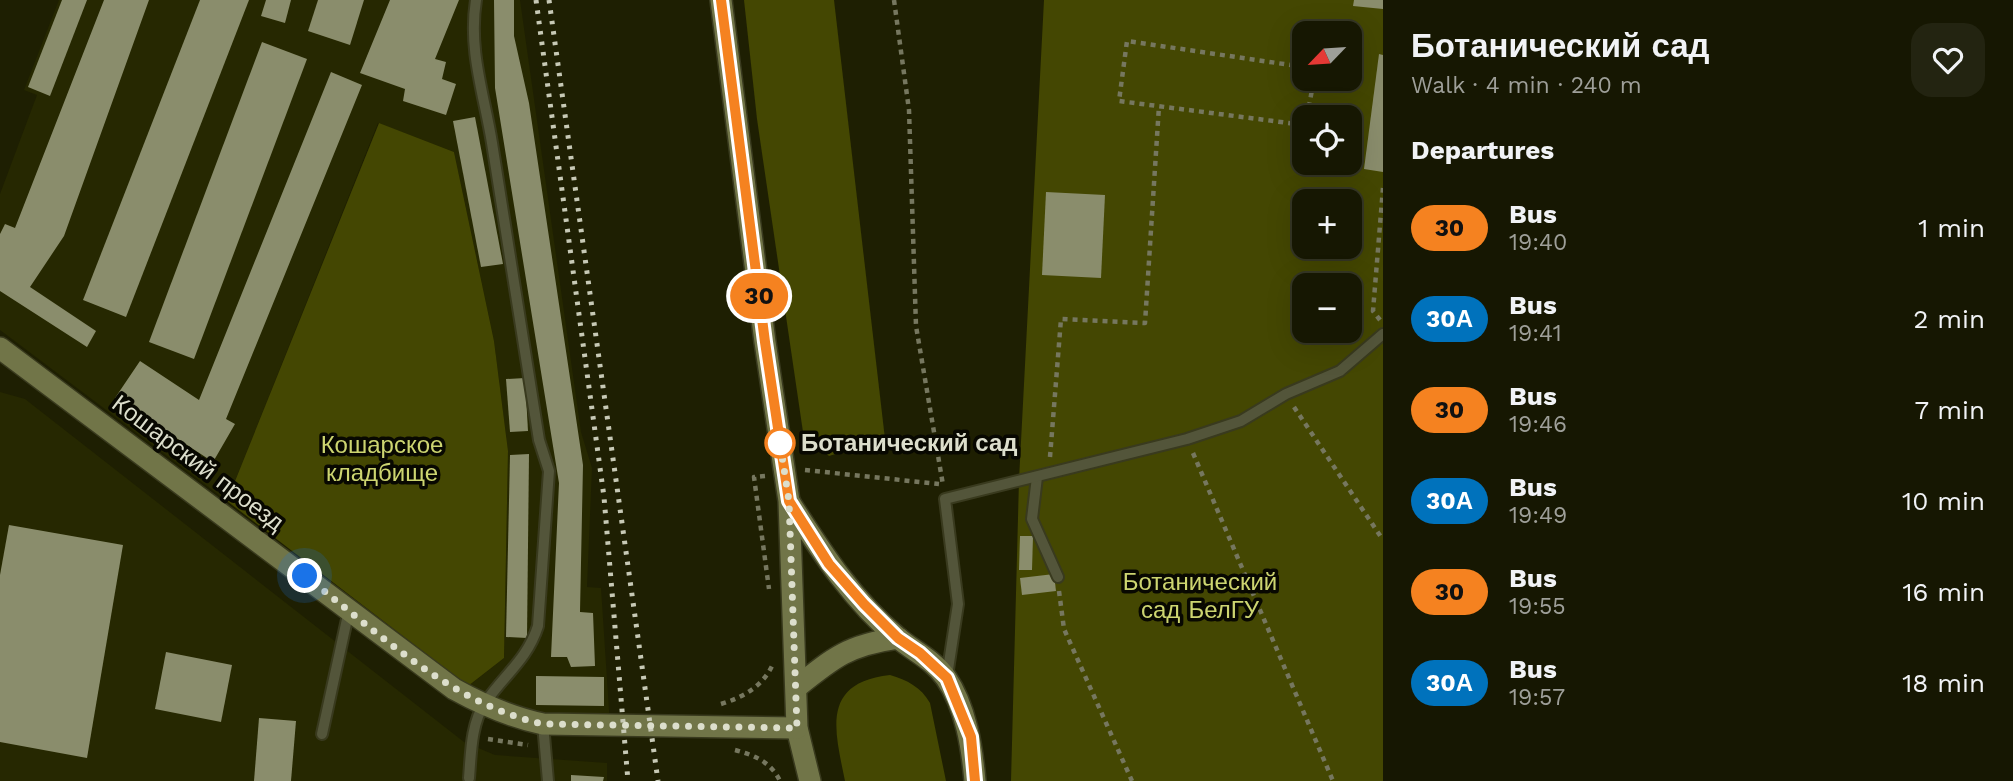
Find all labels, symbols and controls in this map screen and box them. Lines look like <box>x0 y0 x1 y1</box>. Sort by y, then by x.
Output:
north arrow <box>1292 21 1362 91</box>
map controls <box>1292 21 1362 343</box>
button: heart <box>1911 23 1985 97</box>
text: Ботанический сад <box>1411 26 1709 65</box>
text: Walk · 4 min · 240 m <box>1411 72 1642 99</box>
button: locate <box>1292 105 1362 175</box>
text: Departures <box>1411 135 1554 165</box>
button: + <box>1292 189 1362 259</box>
text: Bus <box>1509 199 1557 229</box>
text: 1 min <box>1918 213 1985 243</box>
text: 30 <box>1435 214 1464 242</box>
text: 19:40 <box>1509 229 1567 256</box>
line badge: 30 <box>728 273 790 319</box>
button: − <box>1292 273 1362 343</box>
text: 30 <box>744 282 774 310</box>
text: Bus <box>1509 290 1557 320</box>
text: 2 min <box>1913 304 1985 334</box>
text: 30А <box>1426 305 1473 333</box>
text: 19:41 <box>1509 320 1562 347</box>
text: Bus <box>1509 381 1557 411</box>
street label: Кошарский проезд <box>107 389 289 537</box>
text: 7 min <box>1915 395 1985 425</box>
text: 30 <box>1435 396 1464 424</box>
text: 19:46 <box>1509 411 1567 438</box>
marker: Ботанический сад <box>765 428 795 458</box>
place label: Ботанический сад <box>801 429 1018 457</box>
park label: Кошарское кладбище <box>321 431 443 487</box>
text: Bus <box>1509 472 1557 502</box>
text: 10 min <box>1902 486 1985 516</box>
text: 30А <box>1426 487 1473 515</box>
text: 19:49 <box>1509 502 1567 529</box>
your location <box>287 558 322 593</box>
text: Bus <box>1509 563 1557 593</box>
park label: Ботанический сад БелГУ <box>1123 568 1277 624</box>
text: 16 min <box>1902 577 1985 607</box>
text: 30 <box>1435 578 1464 606</box>
text: 19:55 <box>1509 593 1566 620</box>
text: Bus <box>1509 654 1557 684</box>
text: 18 min <box>1902 668 1985 698</box>
text: 30А <box>1426 669 1473 697</box>
text: 19:57 <box>1509 684 1565 711</box>

